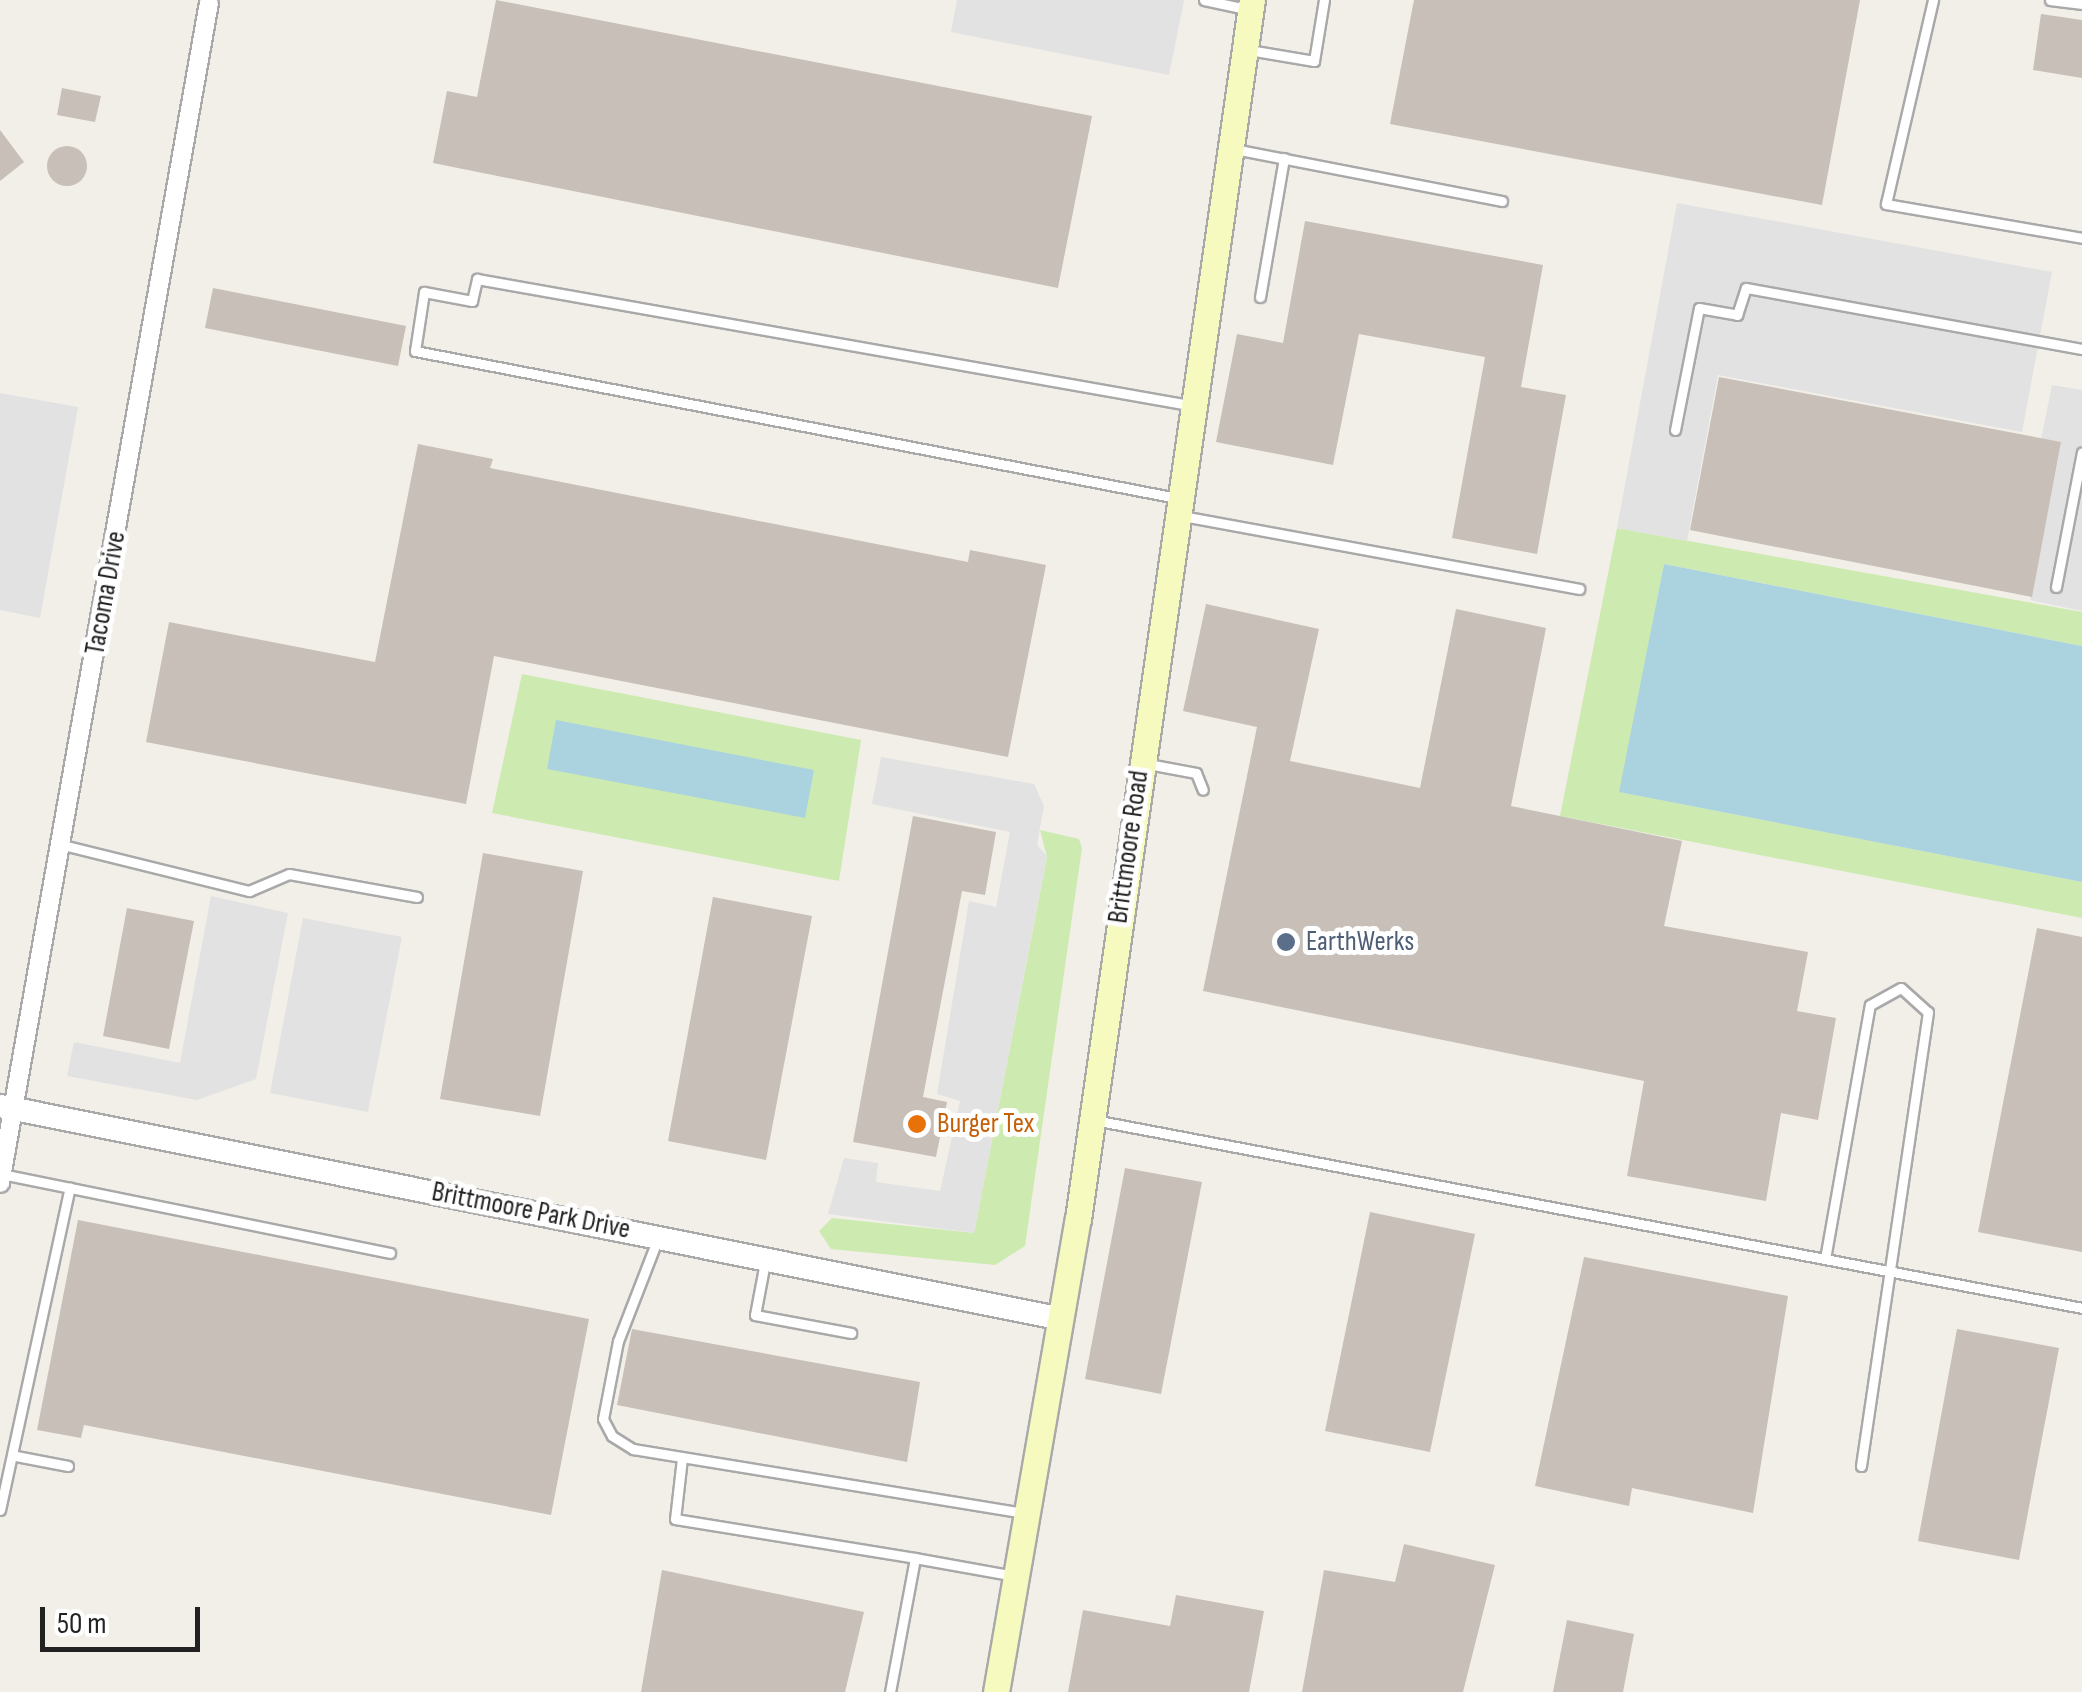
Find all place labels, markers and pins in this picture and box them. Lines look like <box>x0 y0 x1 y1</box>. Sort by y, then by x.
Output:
place label: EarthWerks <box>1306 925 1414 959</box>
marker: EarthWerks <box>1275 931 1297 953</box>
place label: Burger Tex <box>937 1107 1034 1141</box>
marker: Burger Tex <box>906 1113 928 1135</box>

